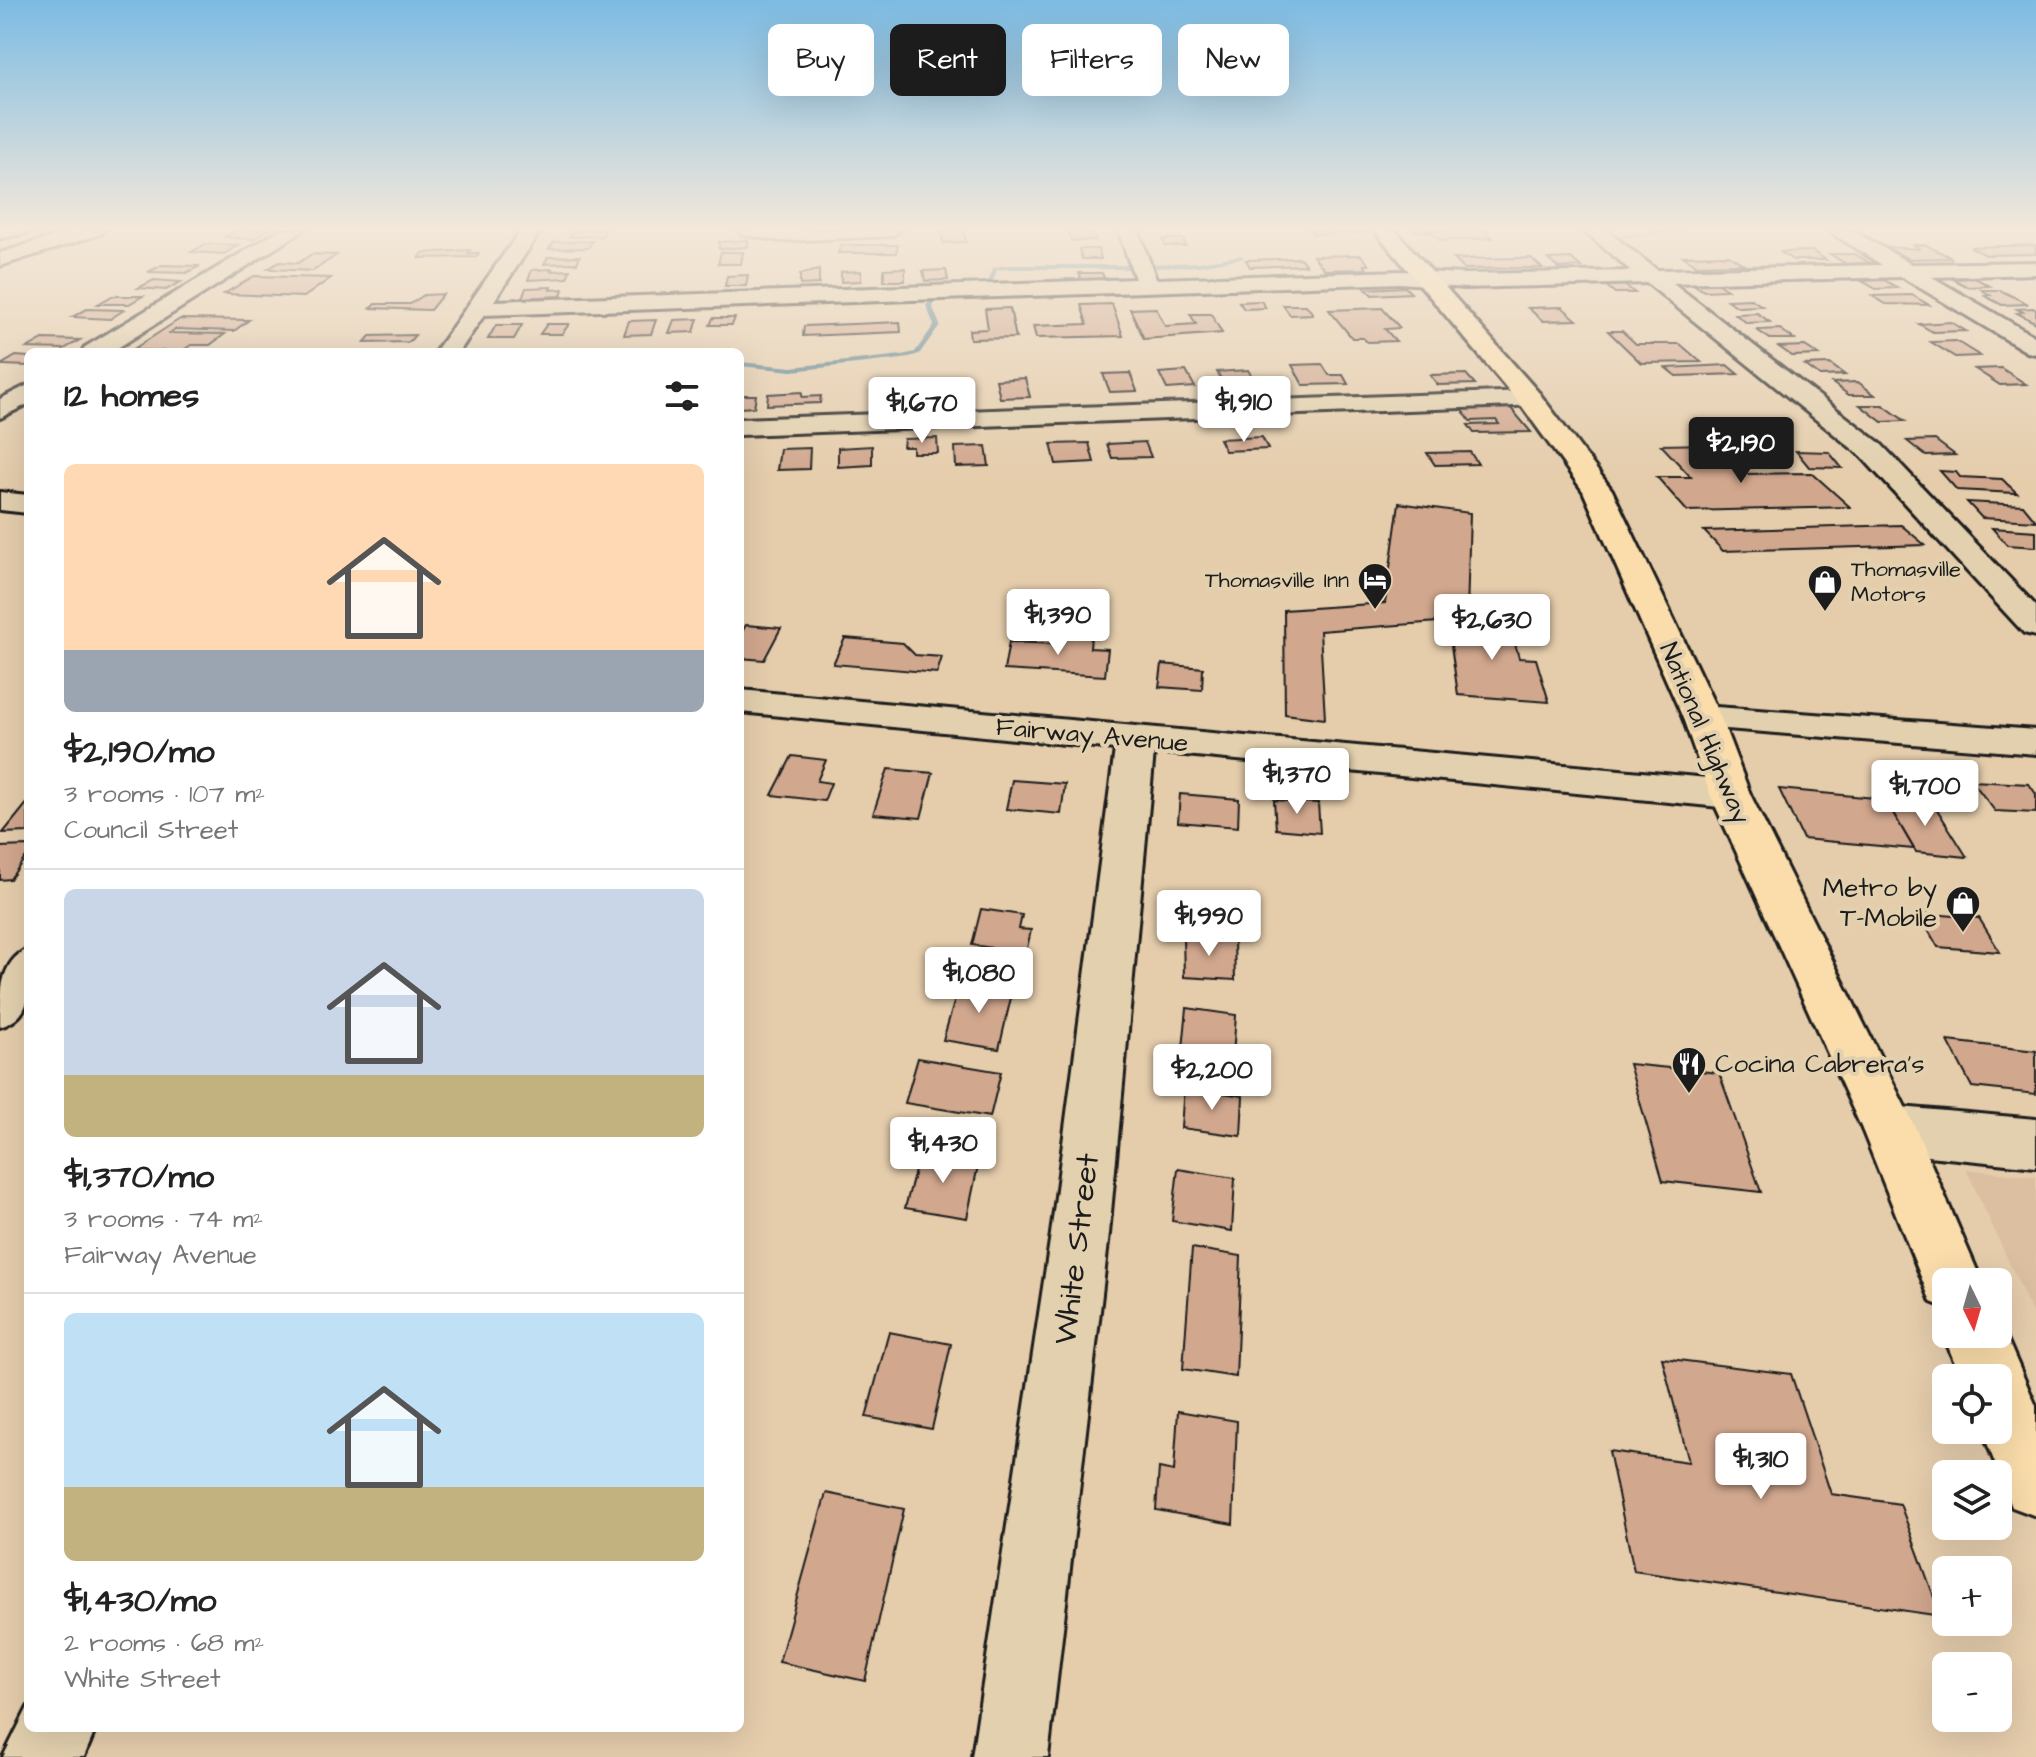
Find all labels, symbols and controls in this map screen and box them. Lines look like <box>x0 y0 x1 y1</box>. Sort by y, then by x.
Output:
chip: Buy <box>768 24 874 96</box>
chip: Rent <box>890 24 1006 96</box>
chip: Filters <box>1022 24 1162 96</box>
chip: New <box>1178 24 1289 96</box>
text: 12 homes <box>64 372 199 420</box>
icon: filters <box>660 374 704 418</box>
pin: $1,910 <box>1179 376 1309 444</box>
pin: $1,670 <box>857 377 987 445</box>
text: $1,910 <box>1216 384 1272 420</box>
text: $1,670 <box>886 385 958 421</box>
pin: $2,190 <box>1676 417 1806 485</box>
text: $2,190 <box>1707 425 1775 461</box>
icon: home <box>312 516 456 660</box>
place label: Thomasville Motors <box>1851 554 1961 610</box>
hotel icon: Thomasville Inn <box>1356 561 1394 611</box>
shop icon: Thomasville Motors <box>1806 563 1844 613</box>
place label: Thomasville Inn <box>1205 565 1349 596</box>
pin: $1,390 <box>993 589 1123 657</box>
pin: $2,630 <box>1427 594 1557 662</box>
text: $1,390 <box>1025 597 1091 633</box>
text: $2,630 <box>1452 602 1532 638</box>
street label: National Highway <box>1649 637 1759 830</box>
street label: Fairway Avenue <box>994 709 1190 763</box>
text: $2,190/mo <box>64 728 215 776</box>
pin: $1,370 <box>1232 748 1362 816</box>
text: $1,370 <box>1263 756 1331 792</box>
pin: $1,700 <box>1860 760 1990 828</box>
text: $1,700 <box>1889 768 1961 804</box>
text: 3 rooms · 107 m² <box>64 776 265 812</box>
text: Council Street <box>64 812 238 848</box>
place label: Metro by T-Mobile <box>1823 870 1937 936</box>
shop icon: Metro by T-Mobile <box>1944 884 1982 934</box>
pin: $1,990 <box>1144 890 1274 958</box>
text: $1,990 <box>1175 898 1243 934</box>
icon: home <box>312 941 456 1085</box>
pin: $1,080 <box>914 947 1044 1015</box>
text: $1,080 <box>943 955 1015 991</box>
pin: $2,200 <box>1147 1044 1277 1112</box>
restaurant icon: Cocina Cabrera's <box>1670 1045 1708 1095</box>
place label: Cocina Cabrera's <box>1715 1046 1925 1082</box>
text: $2,200 <box>1171 1052 1253 1088</box>
pin: $1,430 <box>878 1117 1008 1185</box>
text: $1,430 <box>908 1125 978 1161</box>
street label: White Street <box>1043 1151 1111 1347</box>
text: $1,370/mo <box>64 1153 214 1201</box>
text: 3 rooms · 74 m² <box>64 1201 263 1237</box>
text: Fairway Avenue <box>64 1237 257 1273</box>
north arrow <box>1932 1268 2012 1348</box>
map controls <box>1932 1268 2012 1732</box>
button: locate <box>1932 1364 2012 1444</box>
icon: home <box>312 1365 456 1509</box>
pin: $1,310 <box>1696 1433 1826 1501</box>
text: $1,310 <box>1733 1441 1789 1477</box>
button: layers <box>1932 1460 2012 1540</box>
button: + <box>1932 1556 2012 1636</box>
text: $1,430/mo <box>64 1577 216 1625</box>
text: 2 rooms · 68 m² <box>64 1625 264 1661</box>
button: − <box>1932 1652 2012 1732</box>
text: White Street <box>64 1661 220 1697</box>

